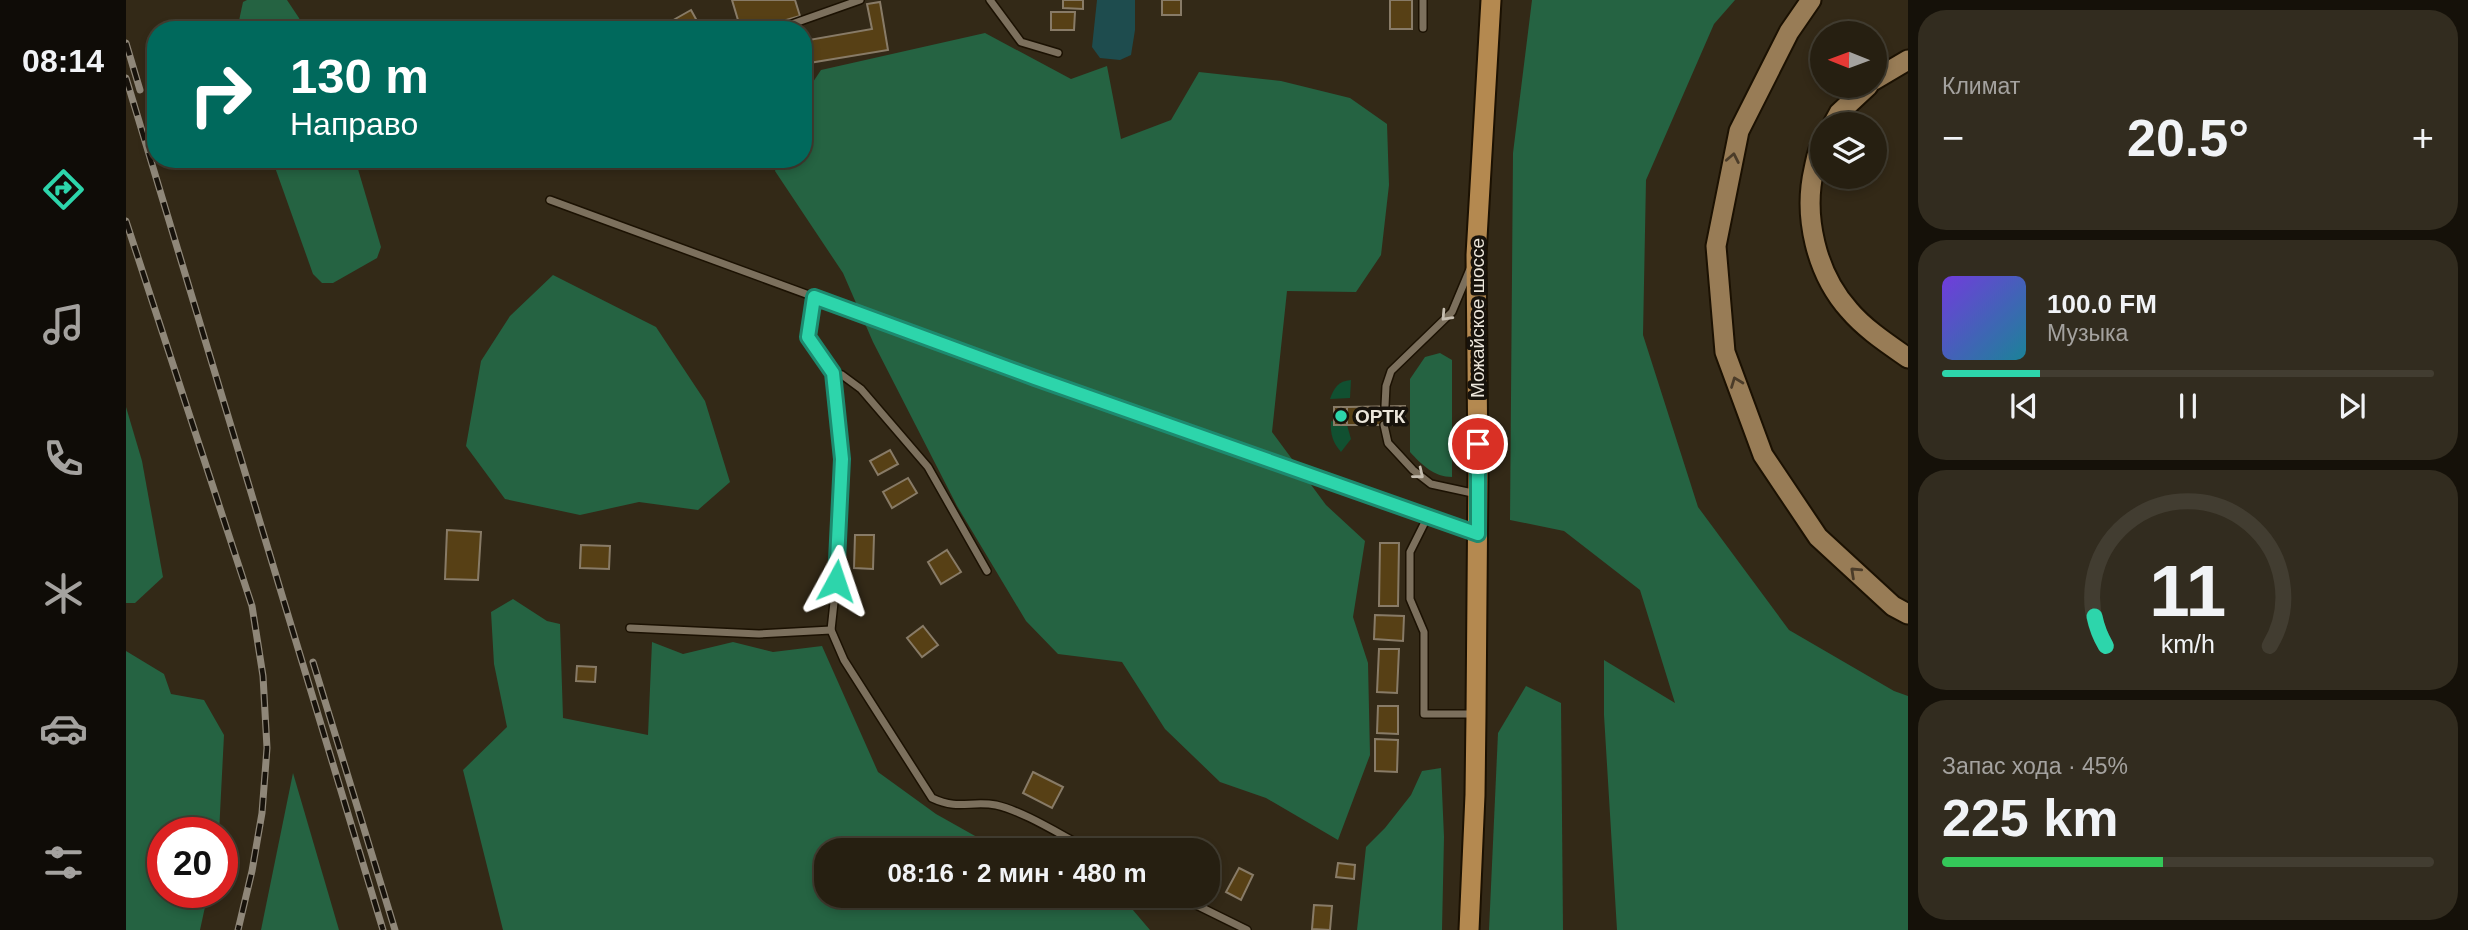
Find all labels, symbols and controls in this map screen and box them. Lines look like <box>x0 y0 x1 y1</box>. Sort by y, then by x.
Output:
north arrow <box>1810 21 1886 98</box>
map controls <box>1810 21 1887 189</box>
text: 08:14 <box>22 43 104 79</box>
icon: right <box>175 49 266 140</box>
text: 130 m <box>290 49 429 103</box>
text: Климат <box>1942 73 2020 99</box>
text: Направо <box>290 106 418 142</box>
text: 20.5° <box>2127 109 2249 167</box>
button: layers <box>1810 112 1887 189</box>
text: − <box>1942 117 1964 159</box>
text: + <box>2412 117 2434 159</box>
one-way arrow <box>1725 152 1740 164</box>
icon: directions <box>39 165 88 214</box>
street label: Можайское шоссе <box>1467 238 1488 398</box>
text: 100.0 FM <box>2047 289 2157 319</box>
icon: music <box>39 300 88 349</box>
one-way arrow <box>1442 308 1454 321</box>
text: Музыка <box>2047 320 2128 346</box>
one-way arrow <box>1730 376 1744 388</box>
icon: previous <box>2005 387 2043 425</box>
icon: pause <box>2169 387 2207 425</box>
icon: next <box>2333 387 2371 425</box>
place label: ОРТК <box>1355 406 1406 427</box>
marker: ОРТК <box>1333 408 1349 424</box>
pin <box>1448 414 1508 474</box>
icon: arrive <box>1459 425 1497 463</box>
icon: phone <box>39 434 88 483</box>
one-way arrow <box>1412 466 1424 479</box>
position arrow <box>799 544 873 618</box>
text: 11 <box>2150 550 2226 631</box>
one-way arrow <box>1850 567 1863 580</box>
icon: climate <box>39 569 88 618</box>
text: km/h <box>2161 630 2215 658</box>
icon: car <box>39 704 88 753</box>
text: Запас хода · 45% <box>1942 753 2128 779</box>
text: 225 km <box>1942 789 2118 847</box>
speed limit sign: 20 <box>147 817 238 908</box>
icon: filters <box>39 838 88 887</box>
text: 08:16 · 2 мин · 480 m <box>887 858 1147 888</box>

